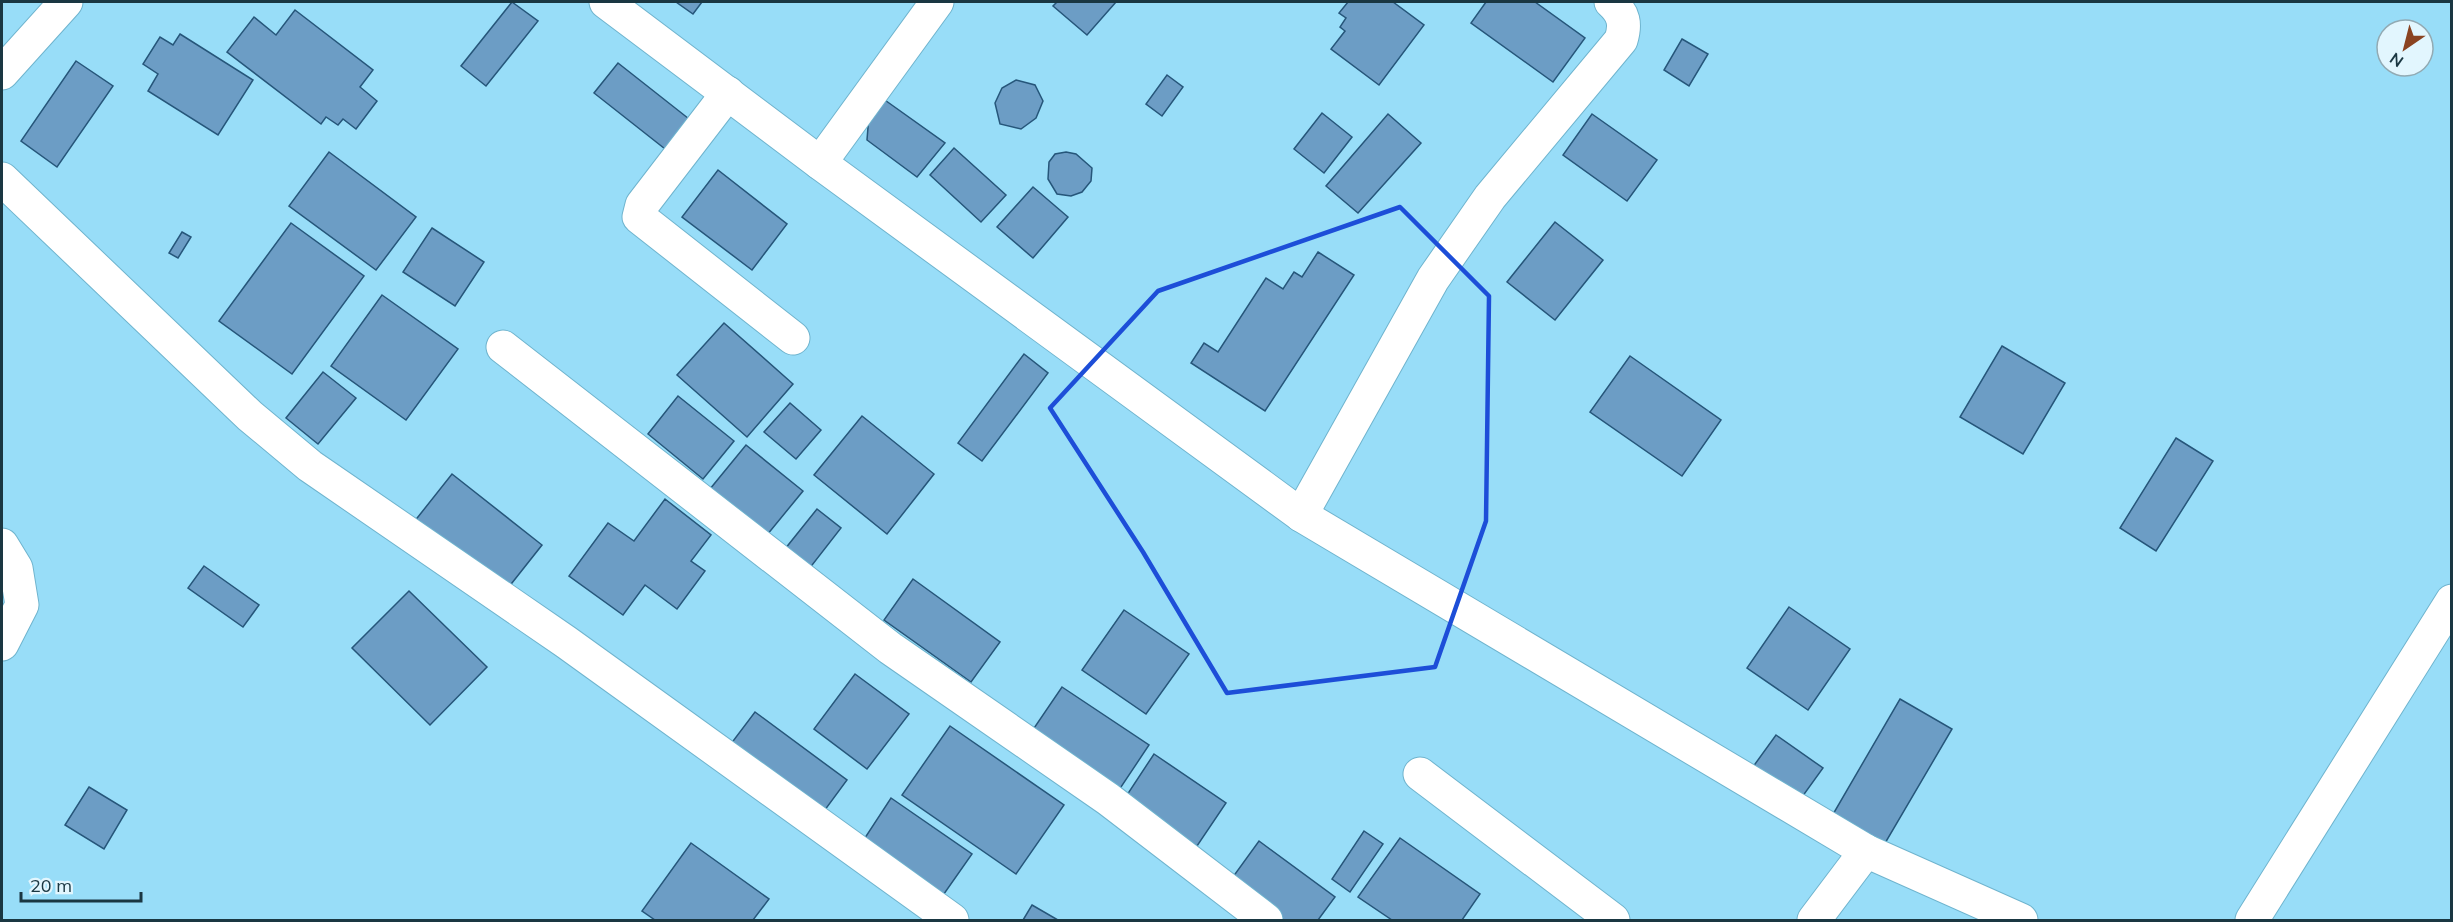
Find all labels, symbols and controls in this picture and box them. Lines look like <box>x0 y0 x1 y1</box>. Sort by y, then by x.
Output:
north arrow <box>2375 18 2435 78</box>
text: N <box>2386 49 2407 72</box>
scale bar <box>21 865 141 903</box>
text: 20 m <box>30 874 72 897</box>

